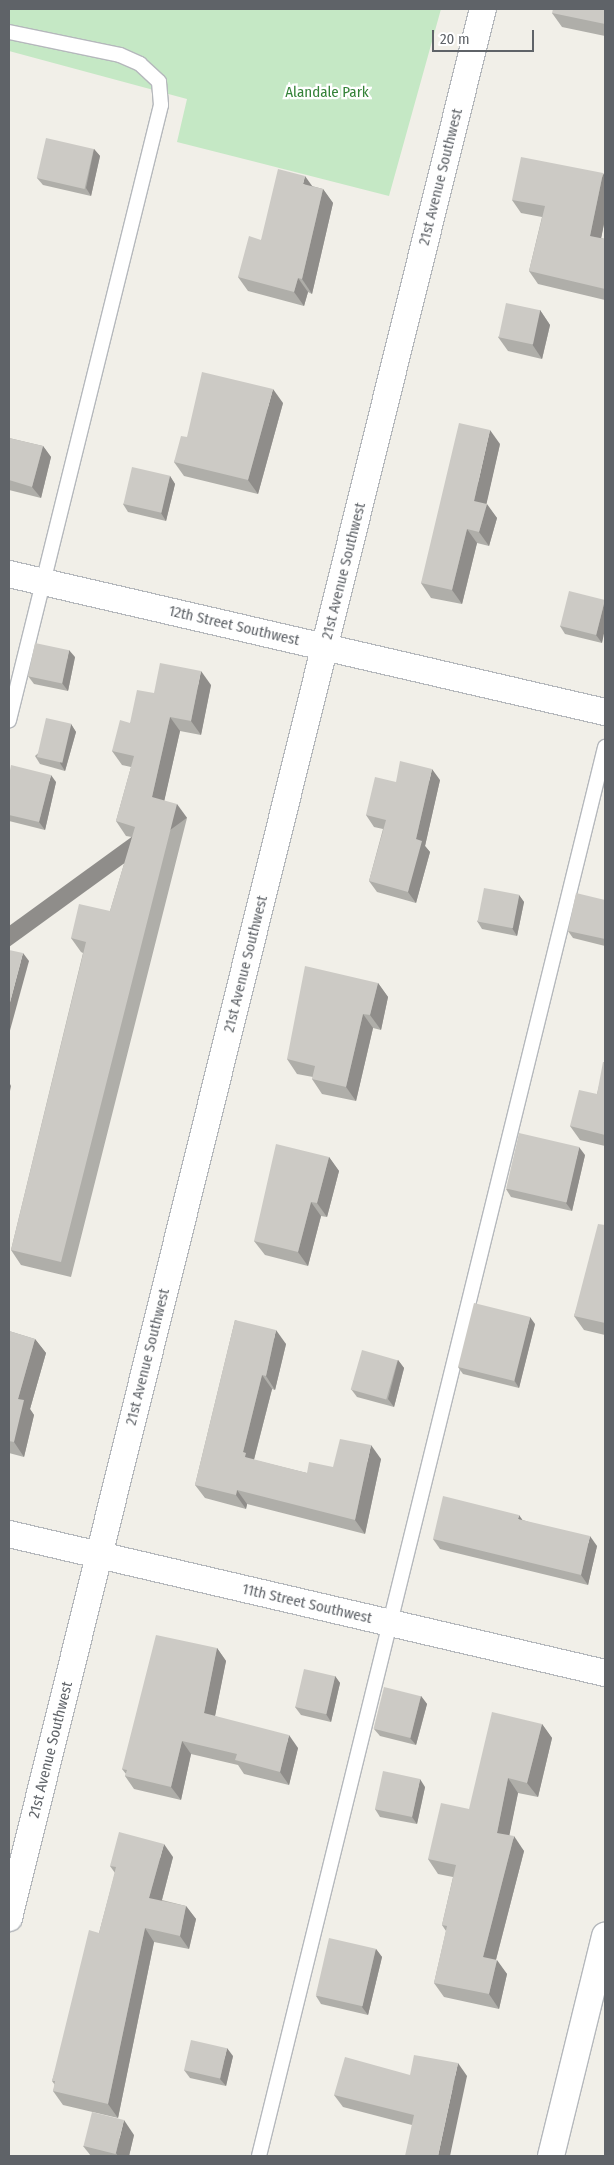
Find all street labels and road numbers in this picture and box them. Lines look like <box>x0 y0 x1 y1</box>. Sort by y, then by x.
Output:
street label: 21st Avenue Southwest <box>415 107 467 247</box>
street label: 21st Avenue Southwest <box>318 501 370 641</box>
street label: 12th Street Southwest <box>167 602 301 650</box>
street label: 21st Avenue Southwest <box>220 894 272 1034</box>
street label: 21st Avenue Southwest <box>122 1287 174 1427</box>
street label: 11th Street Southwest <box>240 1580 374 1628</box>
street label: 21st Avenue Southwest <box>25 1680 77 1820</box>

